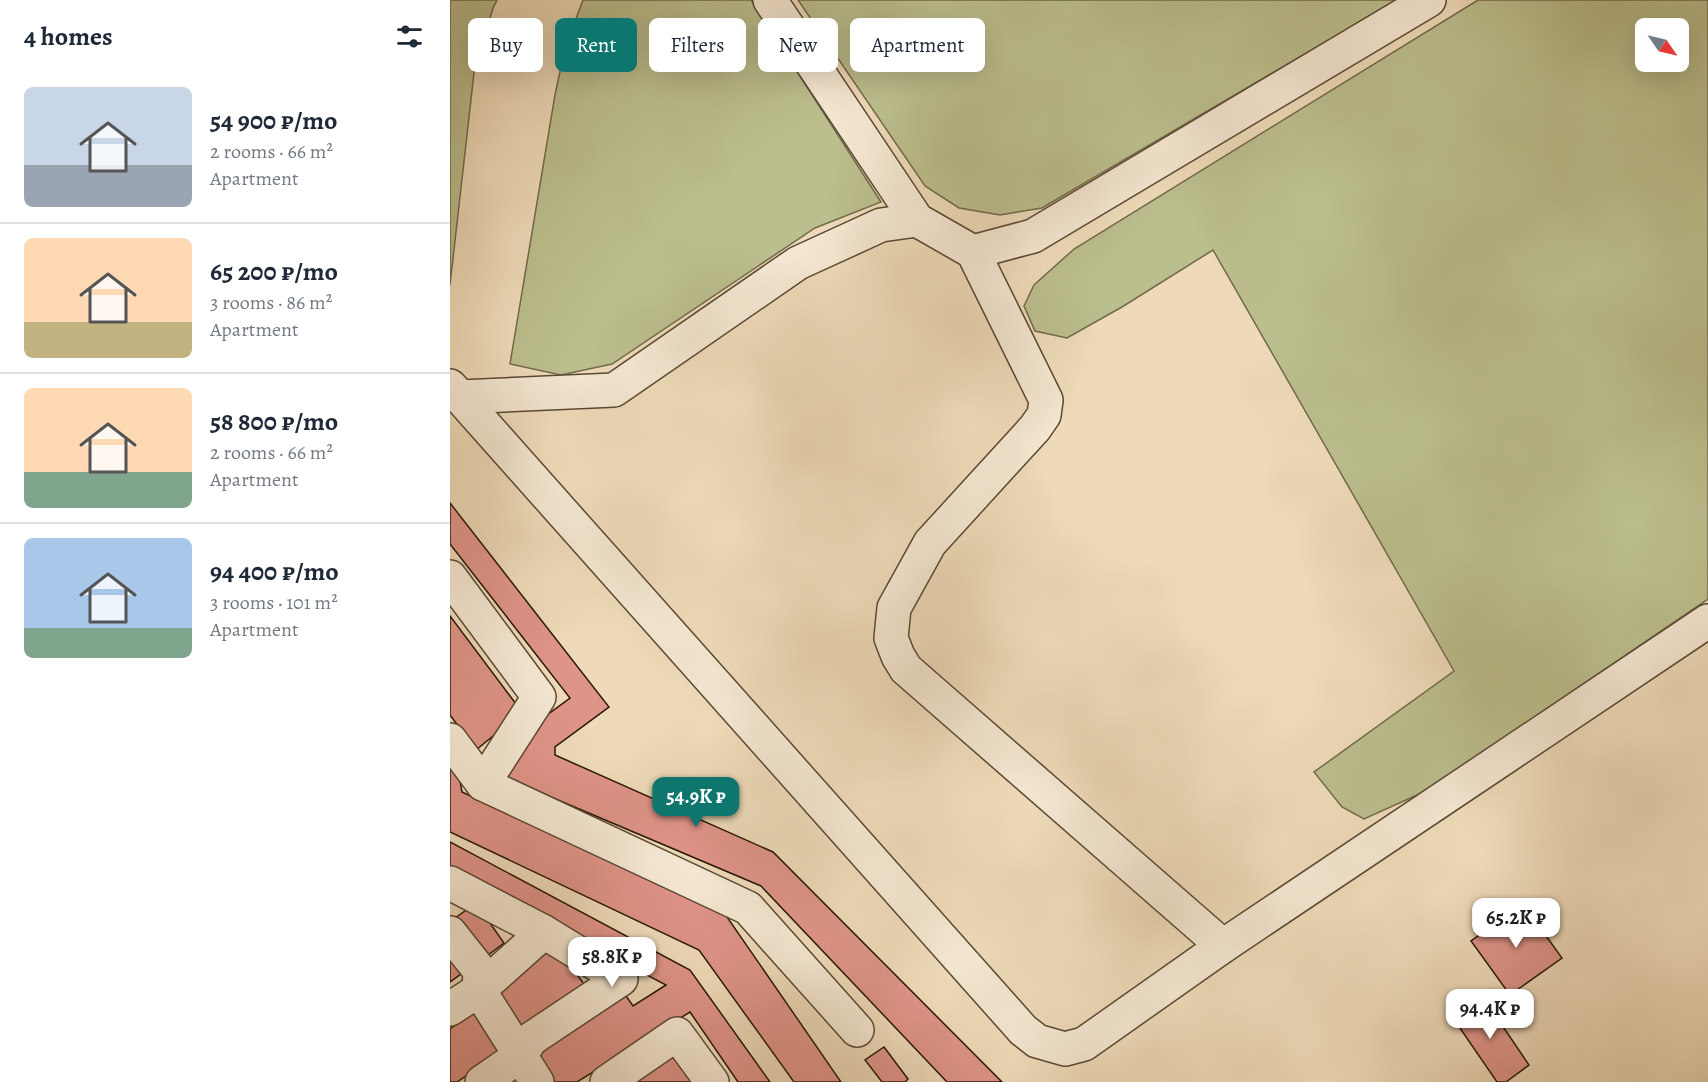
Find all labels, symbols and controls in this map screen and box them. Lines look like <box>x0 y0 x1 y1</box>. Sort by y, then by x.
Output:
chip: Buy <box>468 18 543 72</box>
chip: Rent <box>555 18 637 72</box>
chip: Filters <box>649 18 746 72</box>
chip: New <box>758 18 838 72</box>
chip: Apartment <box>850 18 985 72</box>
north arrow <box>1635 18 1689 72</box>
map controls <box>1635 18 1689 72</box>
text: 4 homes <box>24 19 113 54</box>
icon: filters <box>393 20 426 53</box>
text: 54 900 ₽/mo <box>210 103 338 138</box>
icon: home <box>72 111 144 183</box>
text: 2 rooms · 66 m² <box>210 138 333 165</box>
text: Apartment <box>210 165 299 192</box>
text: 65 200 ₽/mo <box>210 254 338 289</box>
icon: home <box>72 262 144 334</box>
text: 3 rooms · 86 m² <box>210 289 332 316</box>
text: Apartment <box>210 316 299 343</box>
text: 58 800 ₽/mo <box>210 404 338 439</box>
icon: home <box>72 412 144 484</box>
text: 2 rooms · 66 m² <box>210 439 333 466</box>
text: Apartment <box>210 466 299 493</box>
text: 94 400 ₽/mo <box>210 554 339 589</box>
icon: home <box>72 562 144 634</box>
text: 3 rooms · 101 m² <box>210 589 338 616</box>
text: Apartment <box>210 616 299 643</box>
pin: 54.9K ₽ <box>641 777 751 828</box>
text: 54.9K ₽ <box>666 783 726 810</box>
pin: 65.2K ₽ <box>1461 898 1571 949</box>
text: 65.2K ₽ <box>1486 904 1546 931</box>
pin: 58.8K ₽ <box>557 937 667 988</box>
text: 58.8K ₽ <box>582 943 642 970</box>
pin: 94.4K ₽ <box>1435 989 1545 1040</box>
text: 94.4K ₽ <box>1460 995 1520 1022</box>

